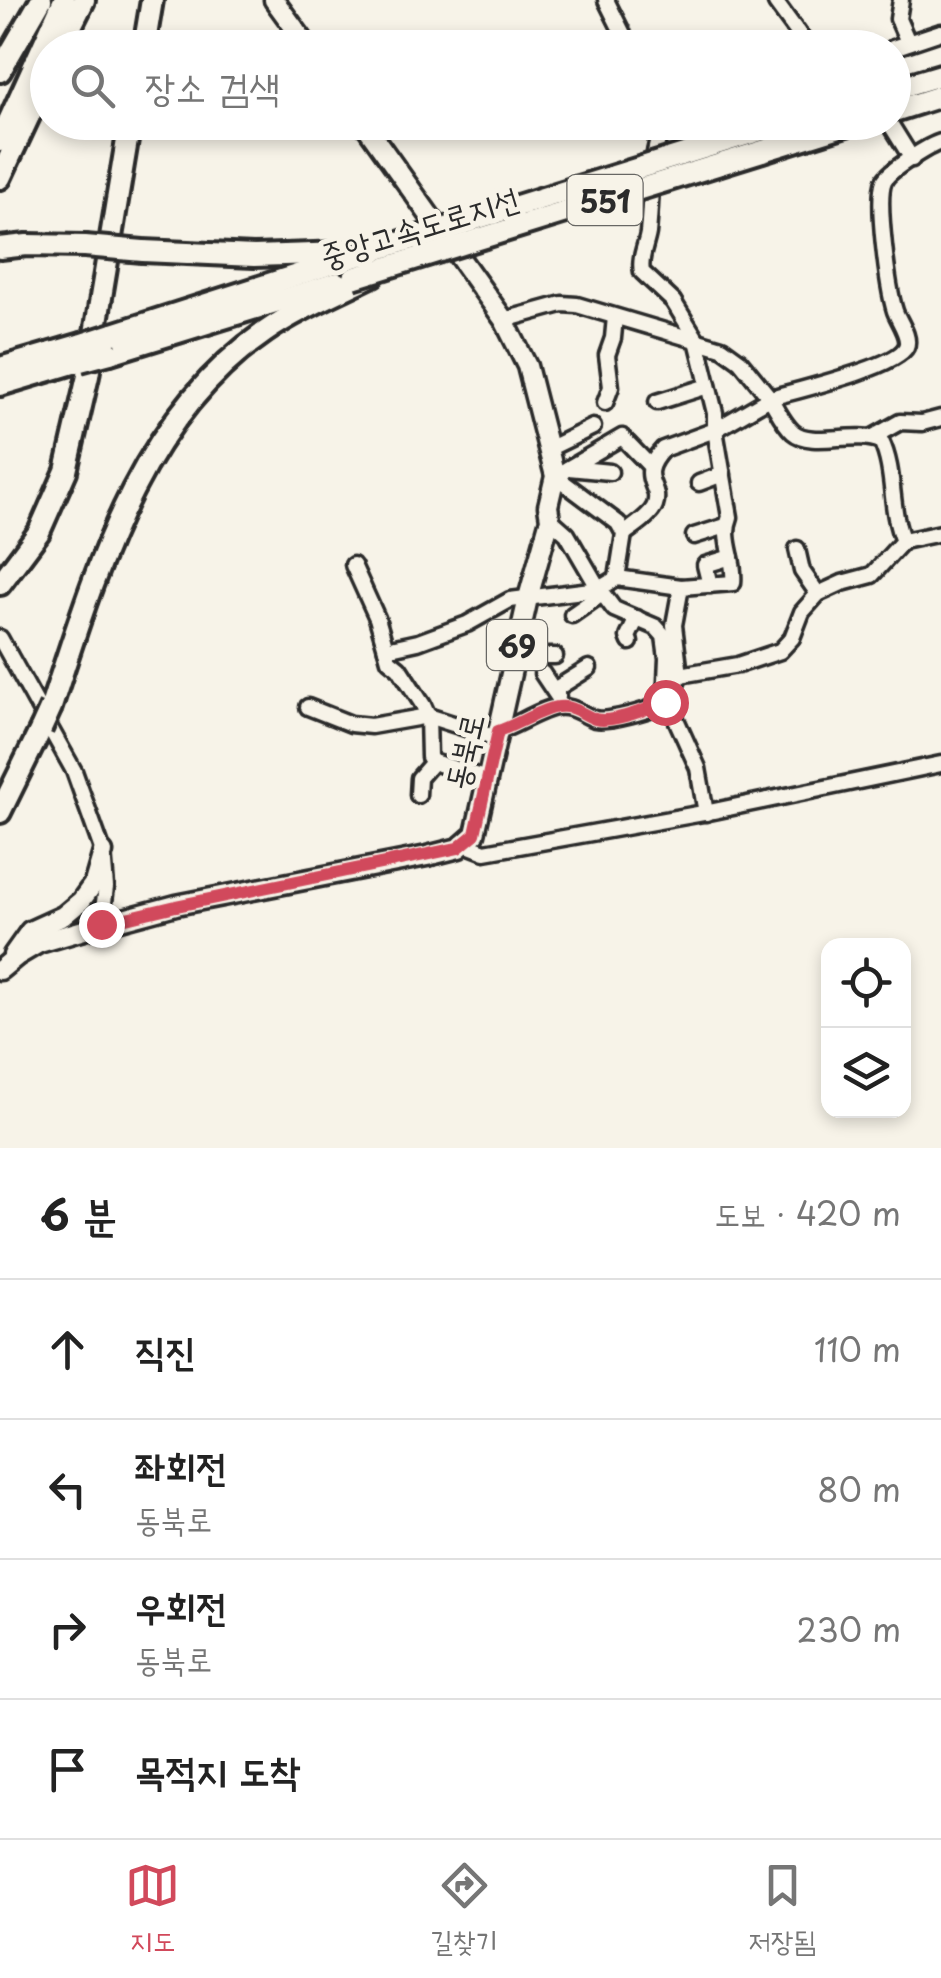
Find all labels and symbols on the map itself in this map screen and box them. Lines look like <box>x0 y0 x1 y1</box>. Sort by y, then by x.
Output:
street label: 중앙고속도로지선 <box>313 173 525 279</box>
road number: 551 <box>568 175 642 225</box>
road number: 69 <box>487 620 547 670</box>
route start <box>643 680 689 726</box>
street label: 동북로 <box>431 708 495 794</box>
route end <box>79 902 125 948</box>

